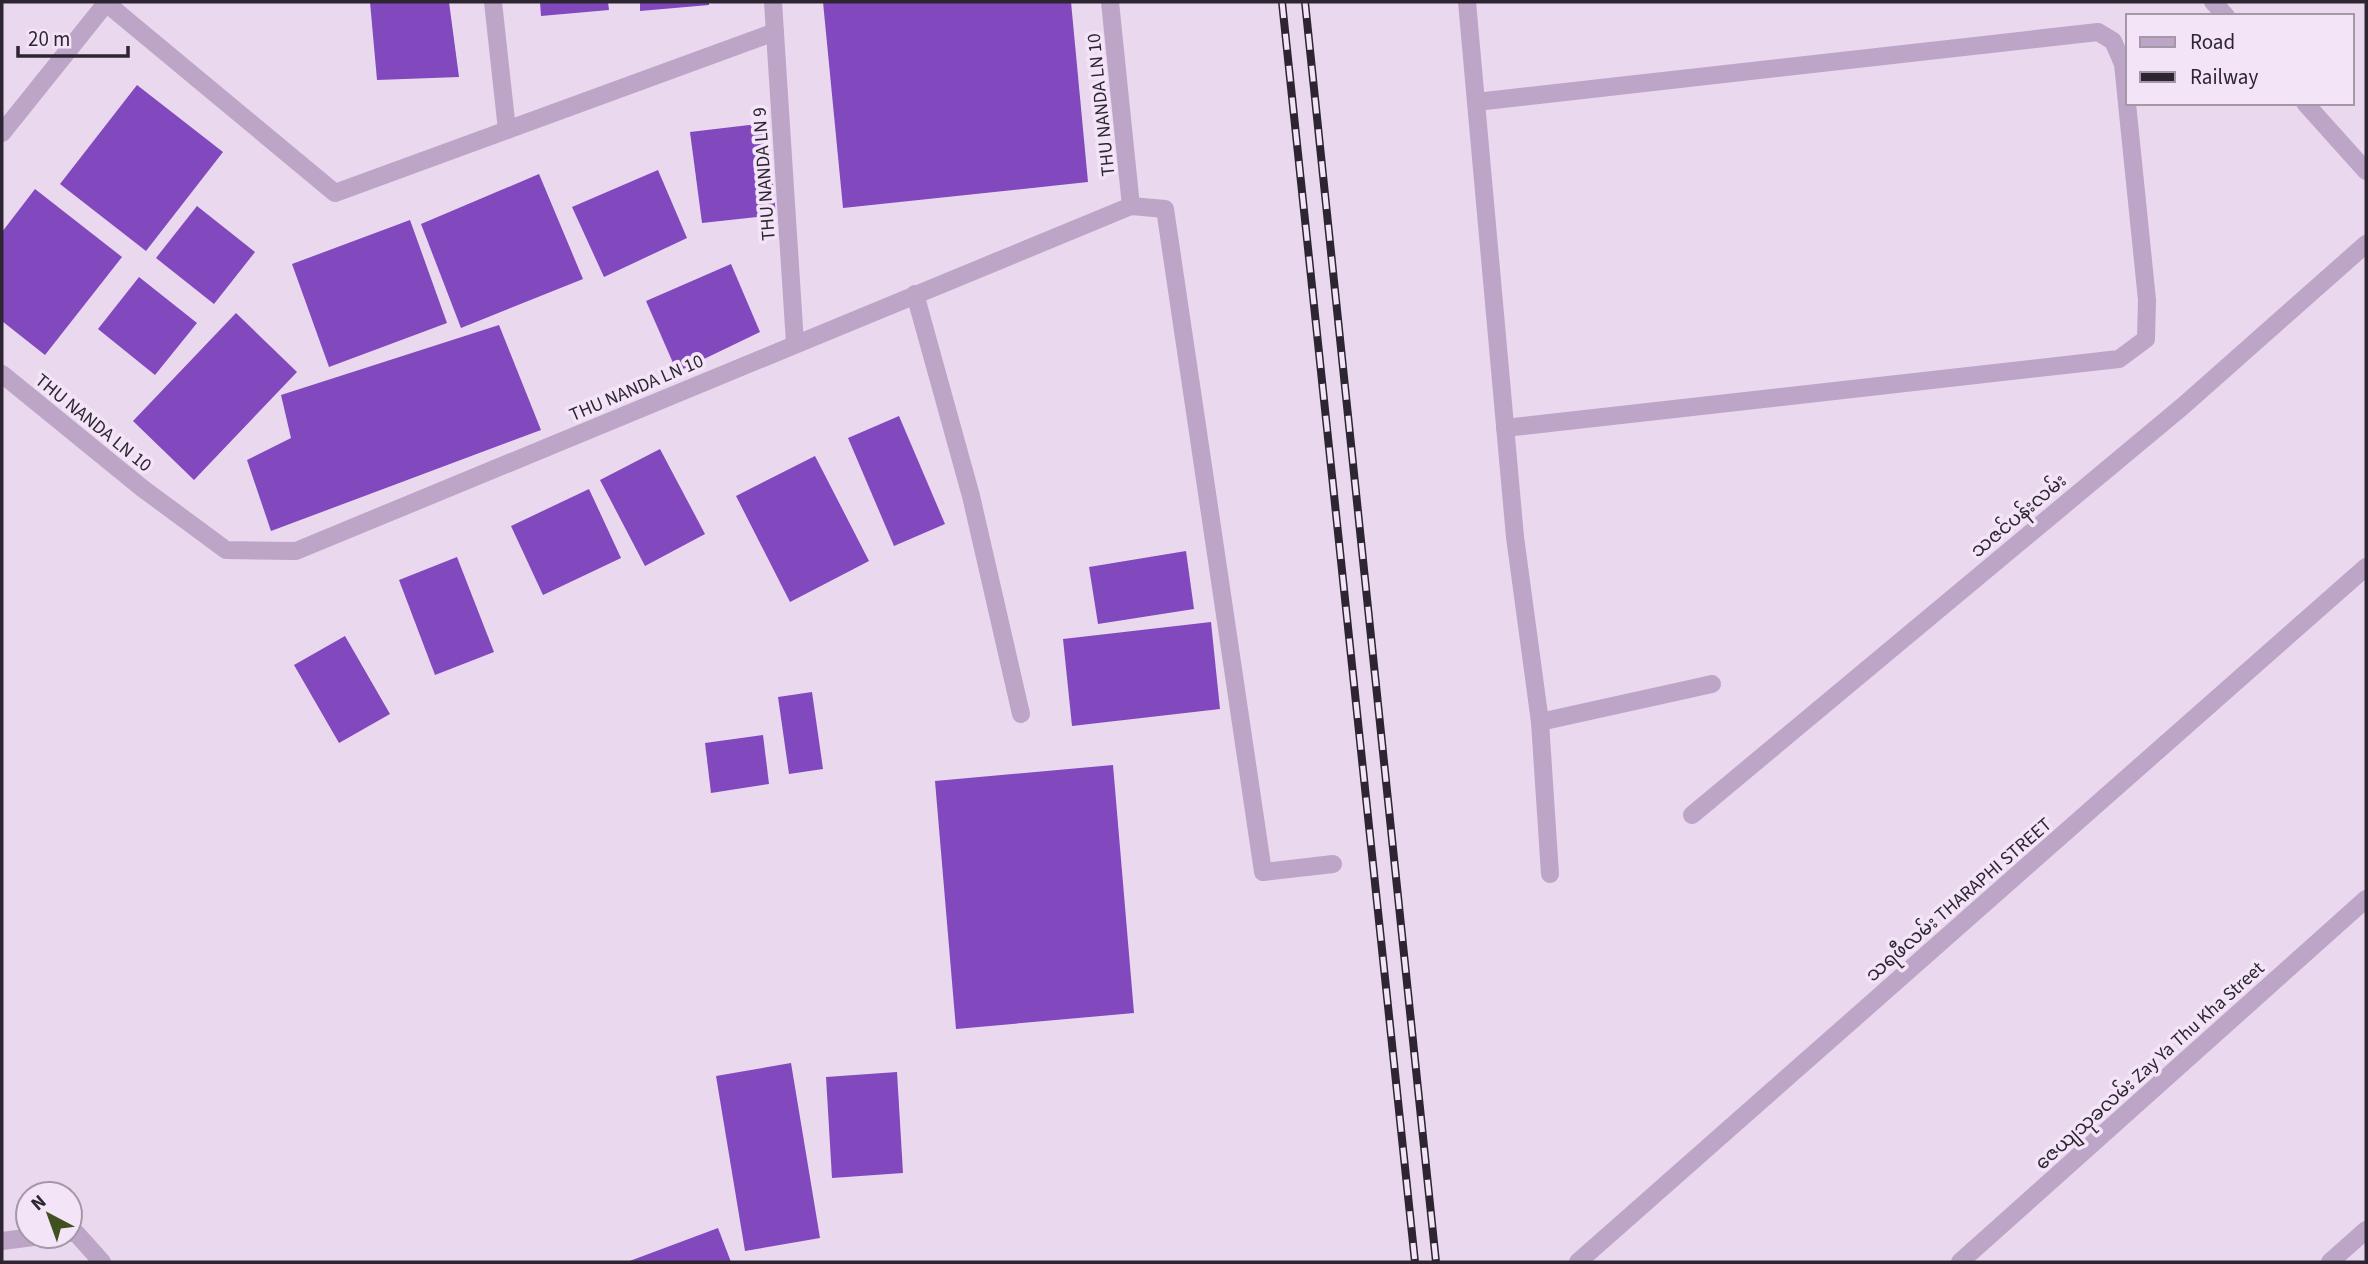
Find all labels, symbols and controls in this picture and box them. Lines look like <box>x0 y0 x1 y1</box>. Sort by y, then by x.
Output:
scale bar <box>18 14 128 58</box>
legend <box>2126 14 2354 105</box>
text: 20 m <box>28 24 70 54</box>
text: Road <box>2190 27 2235 57</box>
street label: THU NANDA LN 10 <box>1081 32 1122 178</box>
text: Railway <box>2190 62 2258 92</box>
street label: THU NANDA LN 9 <box>746 106 783 242</box>
street label: THU NANDA LN 10 <box>565 348 708 429</box>
street label: THU NANDA LN 10 <box>29 368 157 479</box>
street label: သဇင်ပန်းလမ်း <box>1964 466 2073 565</box>
street label: သရဖီလမ်း THARAPHI STREET <box>1859 810 2059 989</box>
street label: ဇေယျသုခလမ်း Zay Ya Thu Kha Street <box>2028 954 2272 1178</box>
north arrow <box>14 1180 84 1250</box>
text: N <box>25 1189 52 1218</box>

